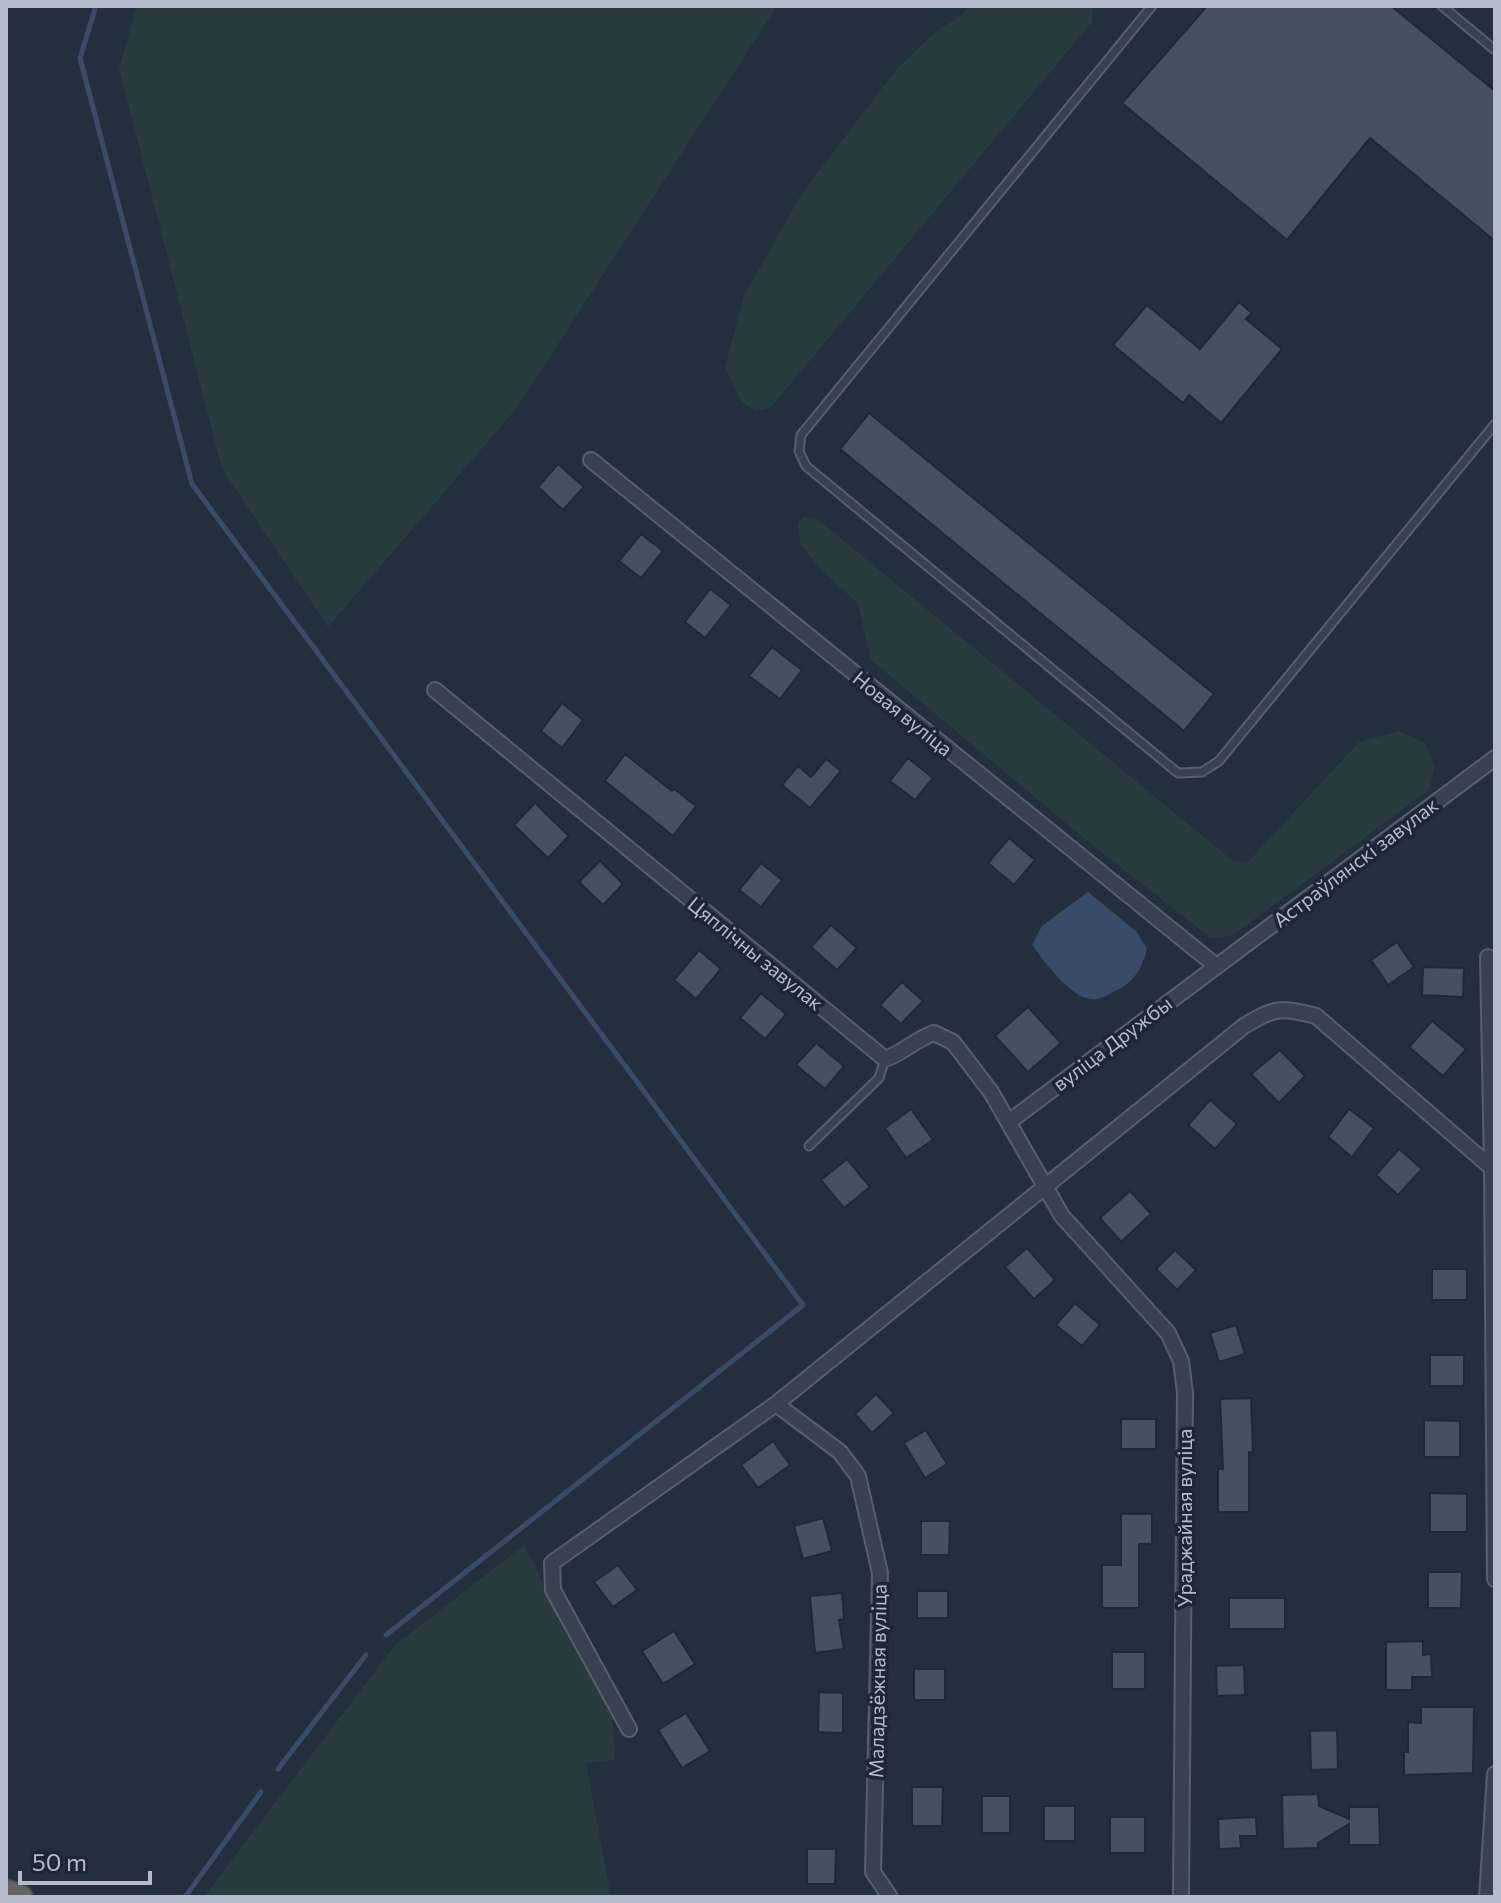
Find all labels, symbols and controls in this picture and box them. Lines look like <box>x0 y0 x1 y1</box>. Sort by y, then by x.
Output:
street label: Новая вуліца <box>848 666 958 760</box>
street label: Астраўлянскі завулак <box>1268 792 1442 932</box>
street label: Цяплічны завулак <box>684 891 829 1015</box>
street label: вуліца Дружбы <box>1048 990 1176 1096</box>
street label: Ураджайная вуліца <box>1172 1429 1196 1607</box>
street label: Маладзёжная вуліца <box>863 1584 891 1778</box>
scale bar <box>20 1835 150 1885</box>
text: 50 m <box>32 1847 87 1876</box>

